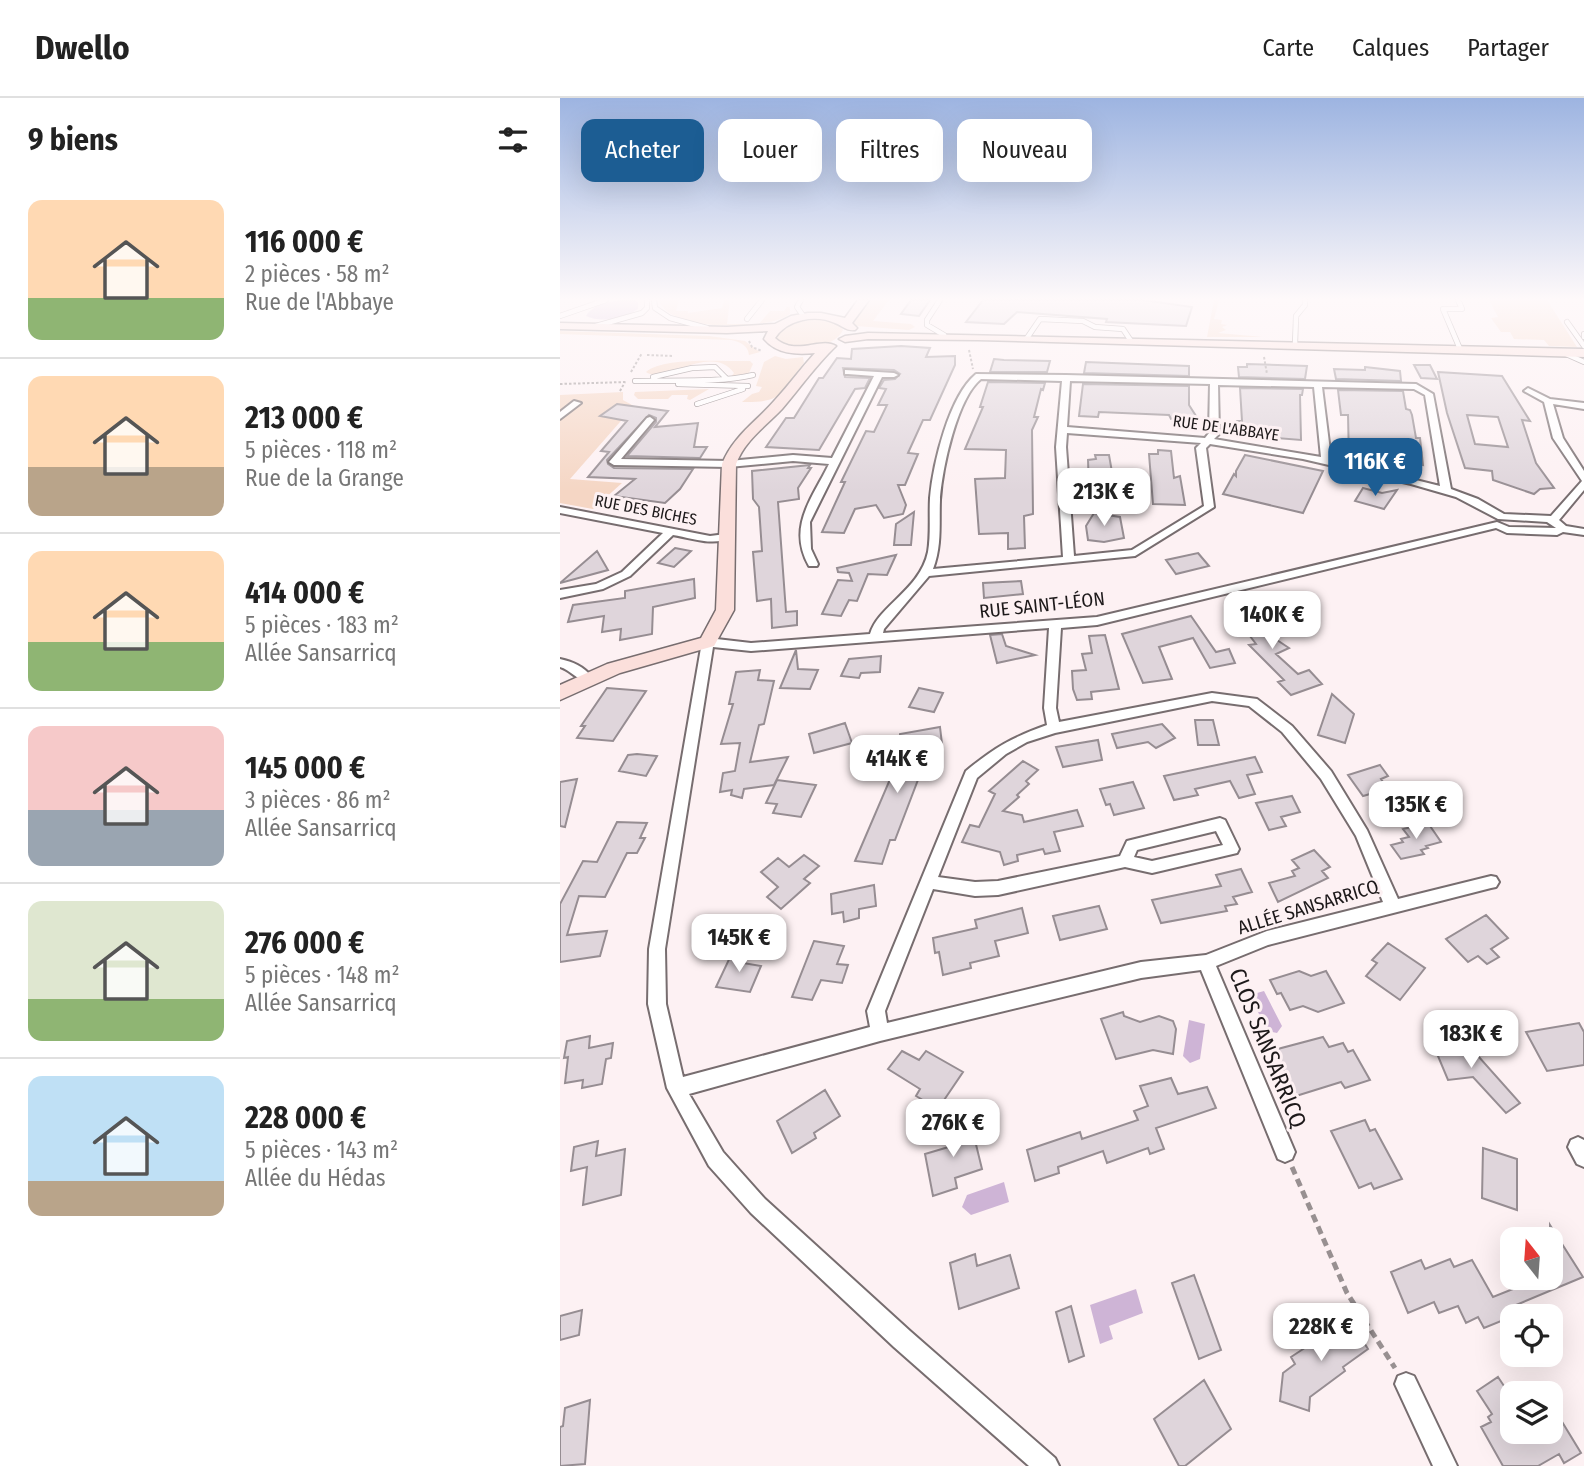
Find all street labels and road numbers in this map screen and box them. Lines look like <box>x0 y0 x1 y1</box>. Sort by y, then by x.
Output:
street label: RUE DE L'ABBAYE <box>1172 411 1280 445</box>
street label: RUE DES BICHES <box>593 491 699 529</box>
street label: RUE SAINT-LÉON <box>978 587 1106 623</box>
street label: ALLÉE SANSARRICQ <box>1235 875 1381 939</box>
street label: CLOS SANSARRICQ <box>1223 964 1313 1132</box>

